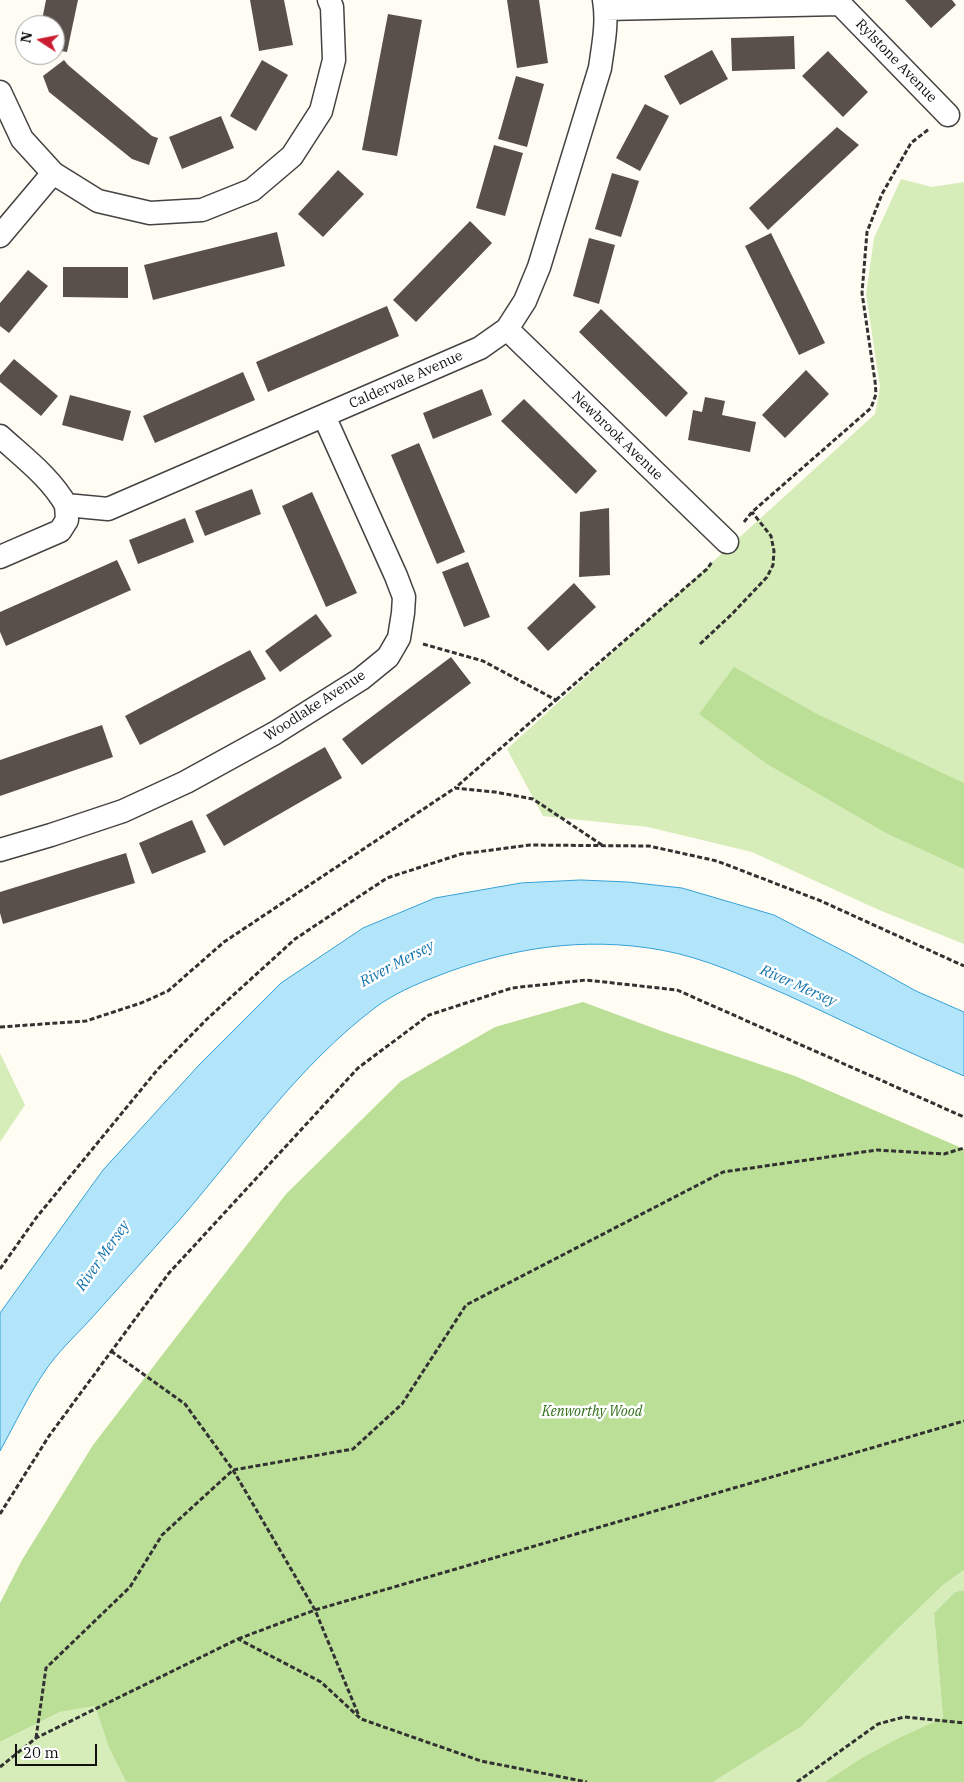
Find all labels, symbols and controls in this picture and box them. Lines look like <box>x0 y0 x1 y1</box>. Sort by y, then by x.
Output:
north arrow <box>15 15 65 65</box>
street label: Rylstone Avenue <box>852 16 940 106</box>
text: N <box>16 30 36 44</box>
street label: Caldervale Avenue <box>347 347 465 413</box>
street label: Newbrook Avenue <box>568 388 666 484</box>
street label: Woodlake Avenue <box>261 667 369 745</box>
water label: River Mersey <box>357 937 437 991</box>
water label: River Mersey <box>757 961 839 1011</box>
water label: River Mersey <box>72 1218 134 1294</box>
park label: Kenworthy Wood <box>542 1404 642 1420</box>
scale bar <box>18 1734 100 1766</box>
text: 20 m <box>23 1743 59 1762</box>

